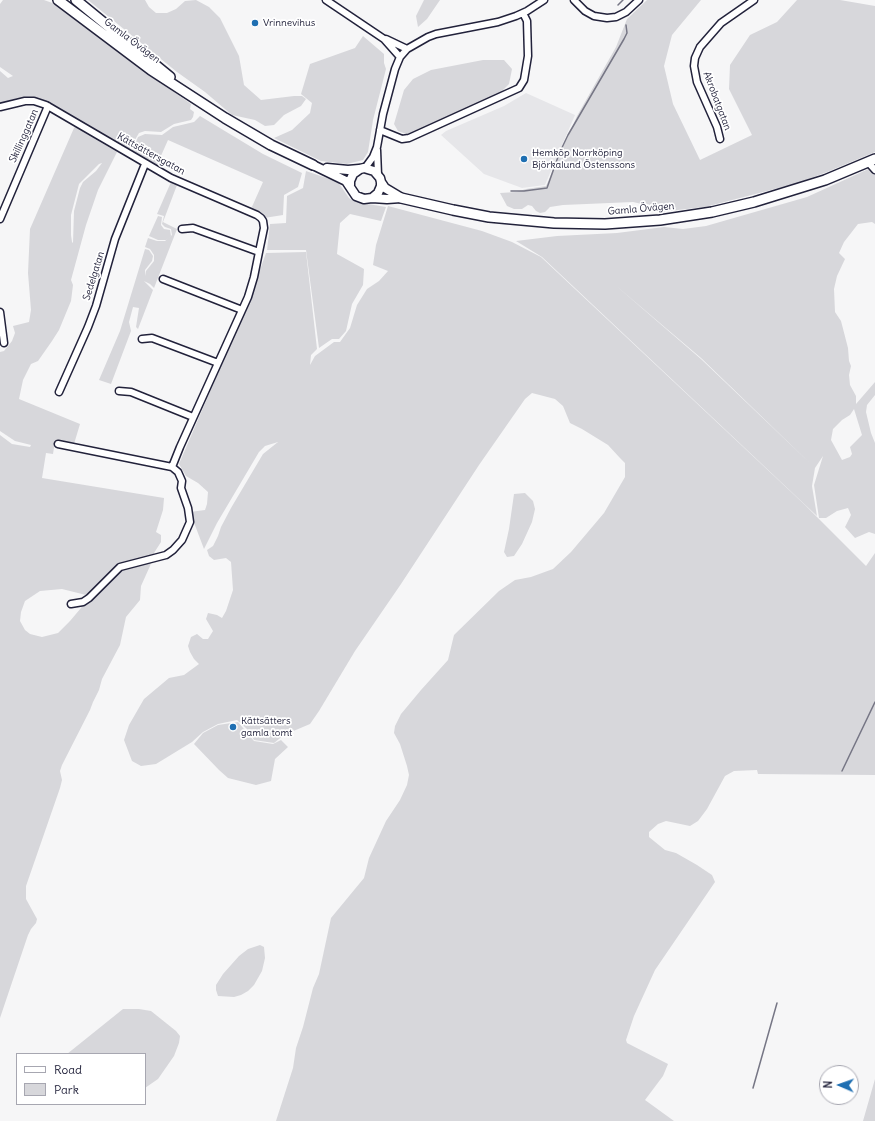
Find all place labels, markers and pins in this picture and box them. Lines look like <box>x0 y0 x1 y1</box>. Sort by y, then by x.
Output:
place label: Vrinnevihus <box>263 17 315 29</box>
marker: Vrinnevihus <box>250 18 260 28</box>
place label: Hemköp Norrköping Björkalund Östenssons <box>532 147 635 170</box>
marker: Hemköp Norrköping Björkalund Östenssons <box>519 154 529 164</box>
place label: Kättsätters gamla tomt <box>241 715 292 738</box>
marker: Kättsätters gamla tomt <box>228 722 238 732</box>

